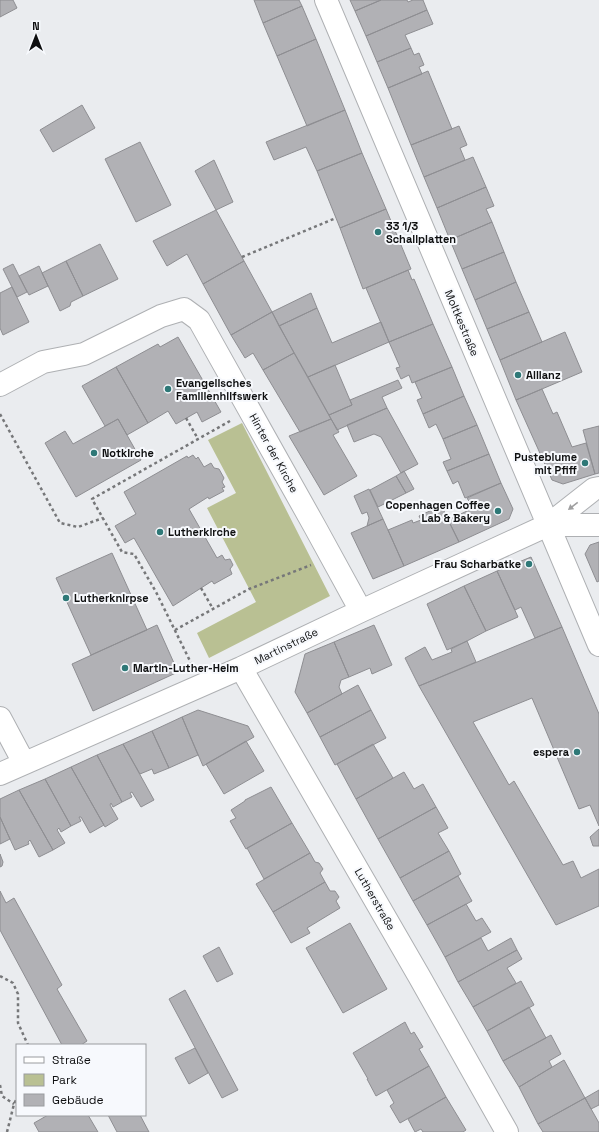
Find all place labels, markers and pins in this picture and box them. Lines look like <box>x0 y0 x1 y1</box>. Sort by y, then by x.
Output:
place label: 33 1/3 Schallplatten <box>386 219 456 246</box>
marker: 33 1/3 Schallplatten <box>373 227 383 237</box>
place label: Allianz <box>526 368 561 382</box>
marker: Allianz <box>513 370 523 380</box>
place label: Evangelisches Familienhilfswerk <box>176 376 269 403</box>
marker: Evangelisches Familienhilfswerk <box>163 384 173 394</box>
place label: Notkirche <box>102 446 154 460</box>
marker: Notkirche <box>89 448 99 458</box>
place label: Pusteblume mit Pfiff <box>514 450 578 477</box>
marker: Pusteblume mit Pfiff <box>580 458 590 468</box>
place label: Copenhagen Coffee Lab & Bakery <box>386 498 490 525</box>
marker: Copenhagen Coffee Lab & Bakery <box>493 506 503 516</box>
place label: Lutherkirche <box>168 525 236 539</box>
marker: Lutherkirche <box>155 527 165 537</box>
place label: Frau Scharbatke <box>434 557 521 571</box>
marker: Frau Scharbatke <box>524 559 534 569</box>
place label: Lutherknirpse <box>74 591 149 605</box>
marker: Lutherknirpse <box>61 593 71 603</box>
place label: Martin-Luther-Heim <box>133 661 239 675</box>
marker: Martin-Luther-Heim <box>120 663 130 673</box>
place label: espera <box>533 745 570 759</box>
marker: espera <box>572 747 582 757</box>

